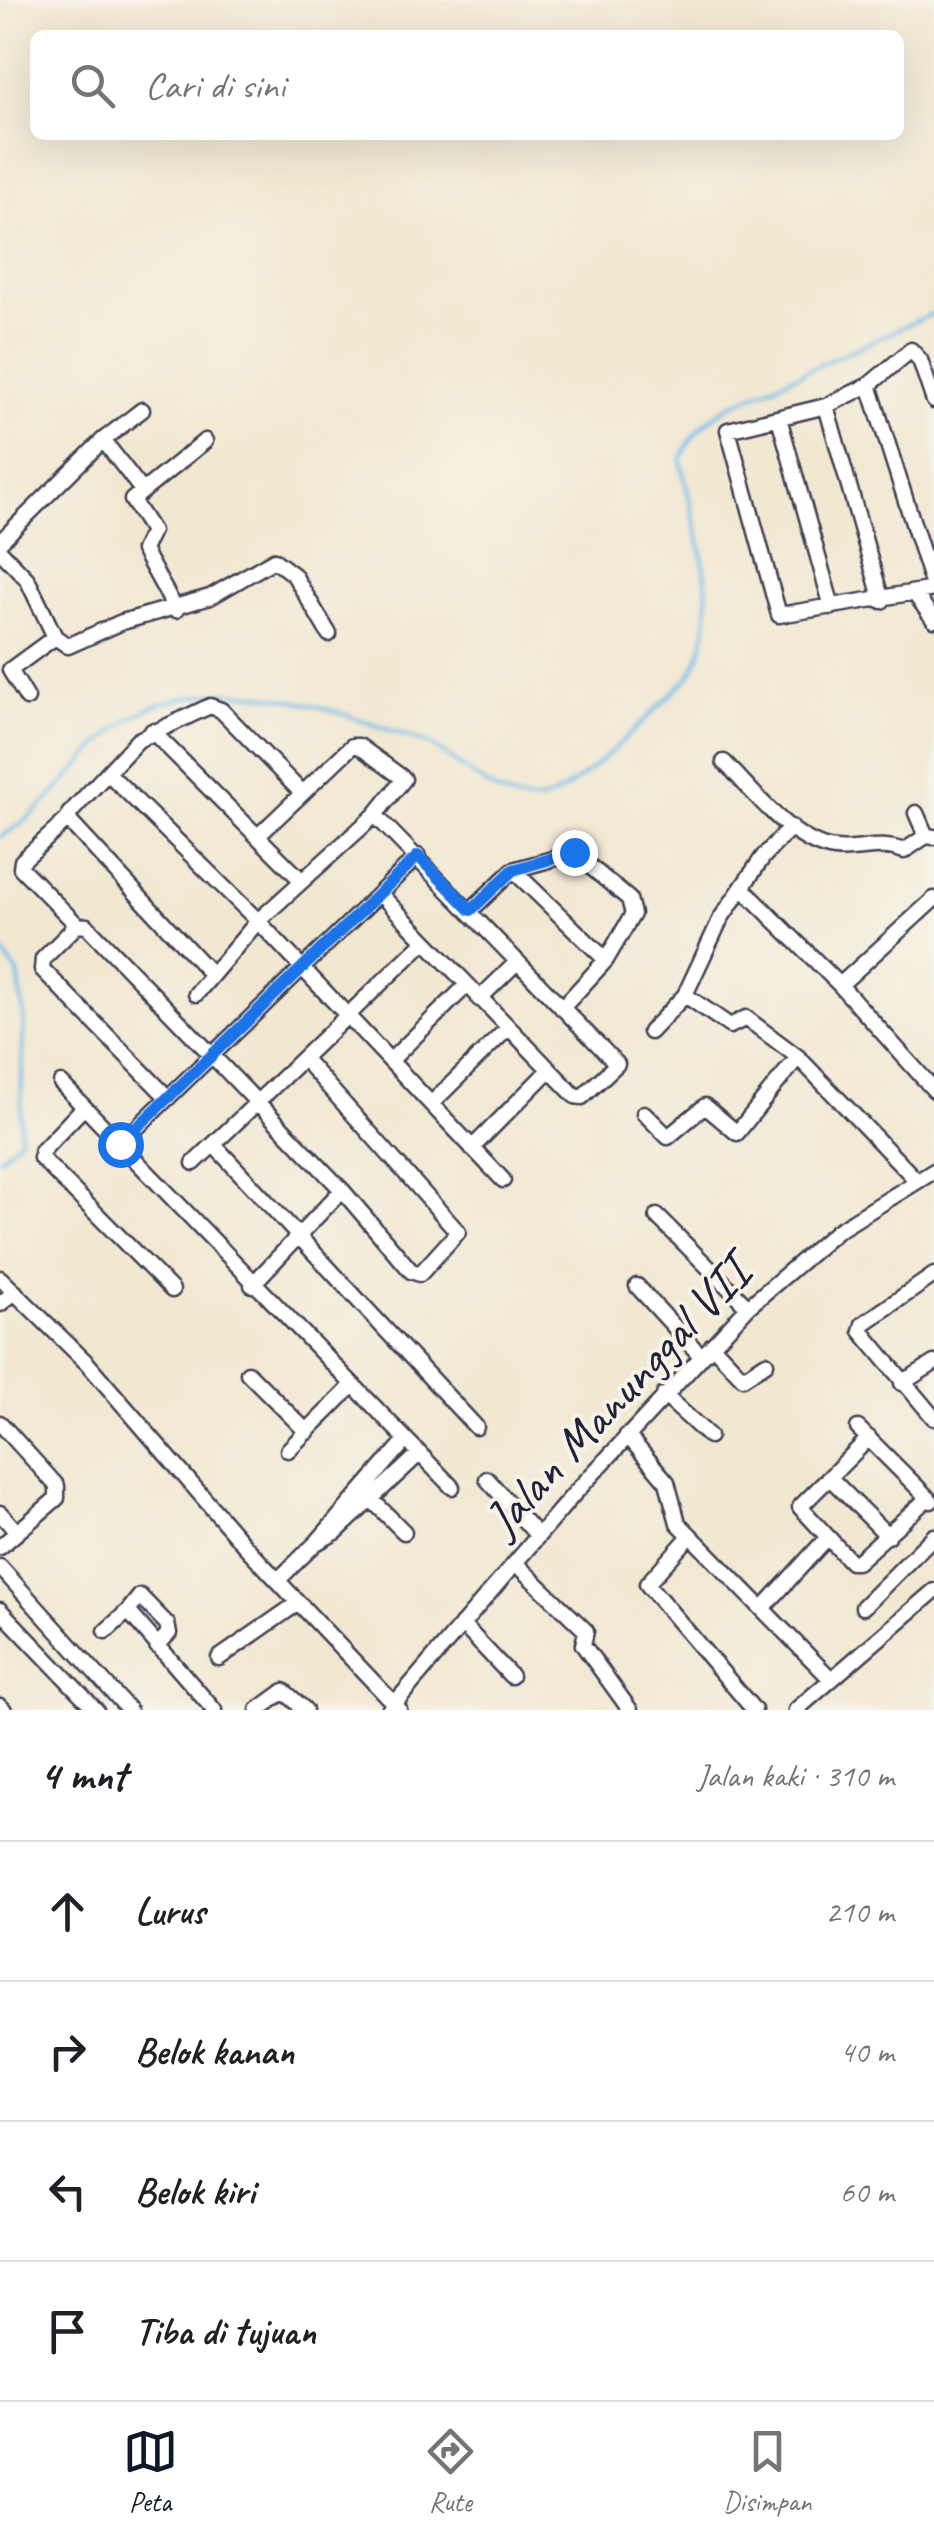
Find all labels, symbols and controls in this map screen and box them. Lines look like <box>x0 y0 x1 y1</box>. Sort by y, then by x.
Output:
search box <box>30 30 904 140</box>
icon: search <box>65 58 120 113</box>
text: Cari di sini <box>145 62 285 109</box>
route end <box>552 830 598 876</box>
route start <box>98 1122 144 1168</box>
street label: Jalan Manunggal VII <box>469 1235 770 1551</box>
text: 4 mnt <box>40 1749 126 1802</box>
text: Jalan kaki · 310 m <box>697 1755 894 1796</box>
icon: ahead <box>40 1884 95 1939</box>
text: Lurus <box>135 1888 205 1935</box>
text: 210 m <box>825 1891 894 1932</box>
icon: right <box>40 2024 95 2079</box>
text: Belok kanan <box>135 2028 294 2075</box>
text: 40 m <box>840 2031 894 2072</box>
icon: left <box>40 2164 95 2219</box>
text: Belok kiri <box>135 2168 255 2215</box>
text: 60 m <box>840 2171 894 2212</box>
icon: arrive <box>40 2304 95 2359</box>
text: Tiba di tujuan <box>135 2308 316 2355</box>
tab: Peta <box>123 2424 178 2519</box>
tab: Rute <box>423 2424 478 2519</box>
tab: Disimpan <box>723 2424 811 2519</box>

